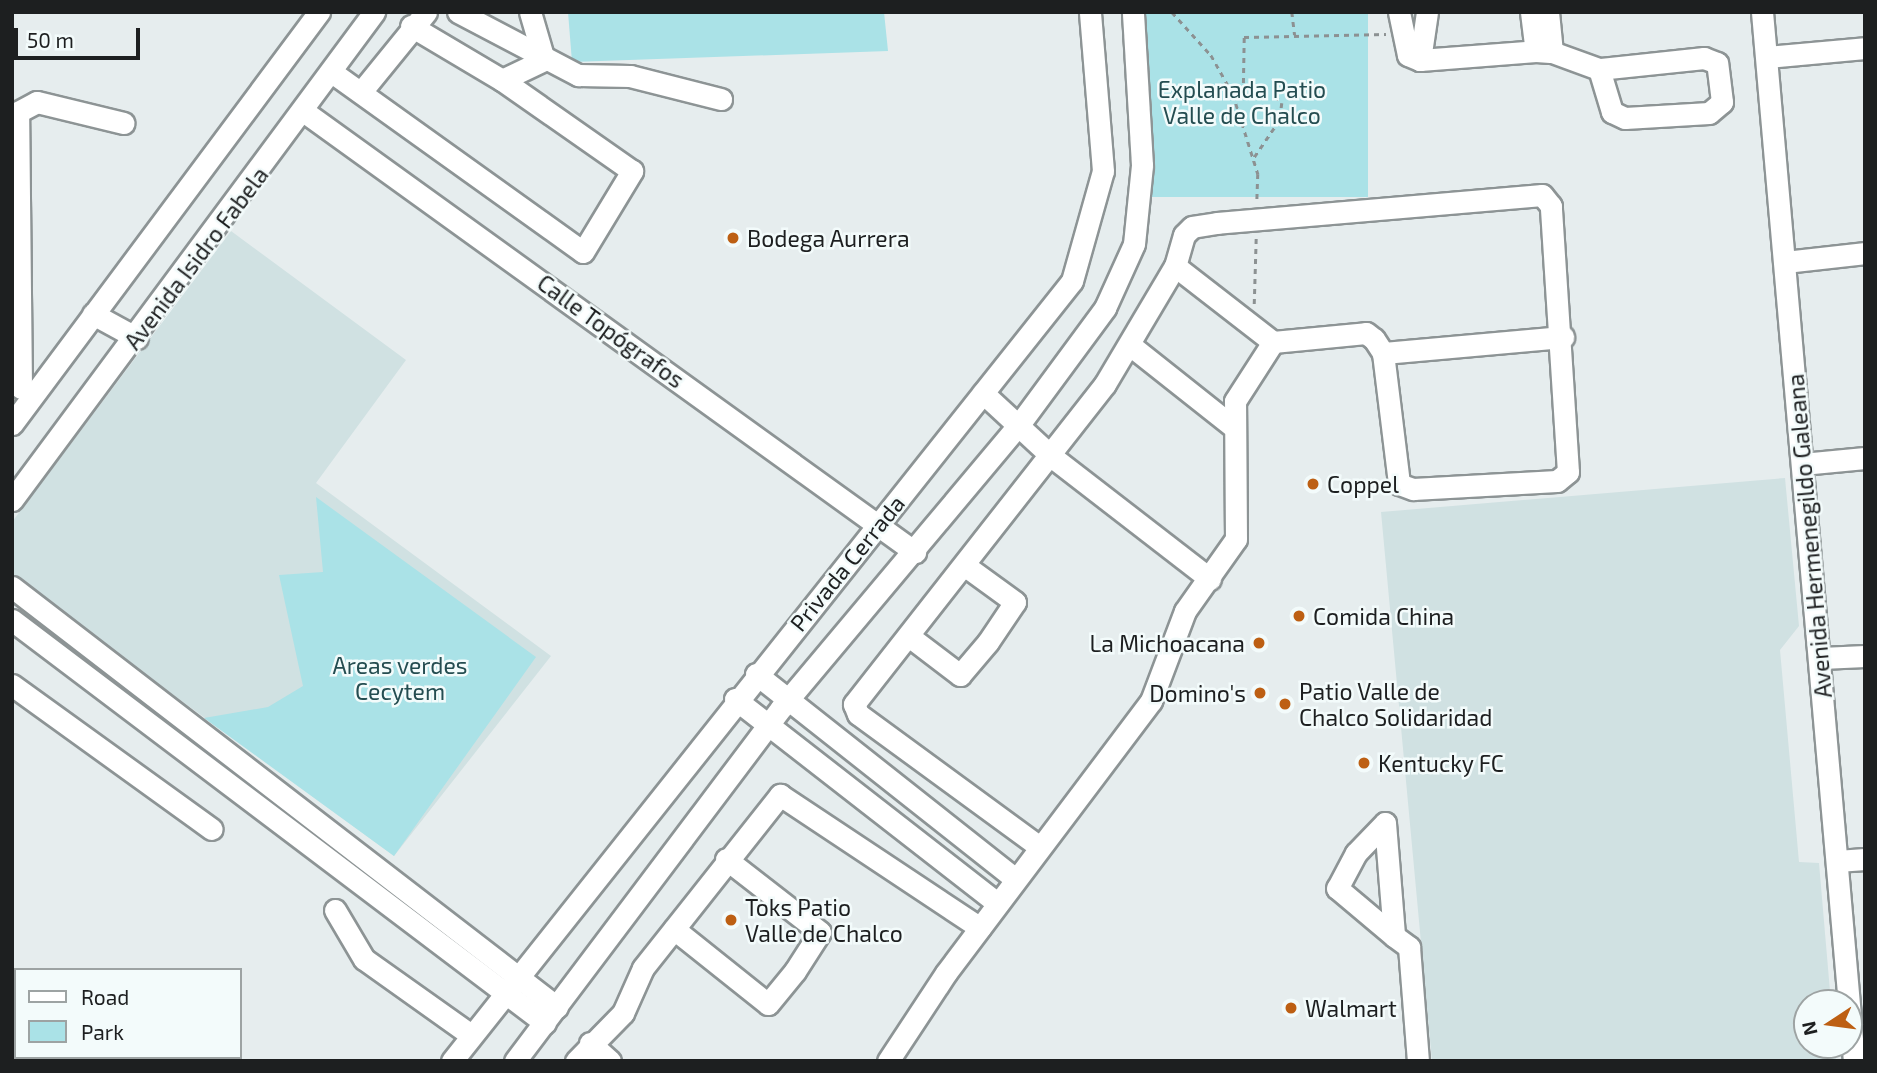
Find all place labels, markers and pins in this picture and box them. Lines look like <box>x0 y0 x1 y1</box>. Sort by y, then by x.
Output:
place label: Bodega Aurrera <box>747 224 910 252</box>
marker: Bodega Aurrera <box>725 230 741 246</box>
place label: Coppel <box>1327 470 1399 498</box>
marker: Coppel <box>1305 476 1321 492</box>
place label: Comida China <box>1313 602 1454 630</box>
marker: Comida China <box>1291 608 1307 624</box>
place label: La Michoacana <box>1089 629 1245 657</box>
marker: La Michoacana <box>1251 635 1267 651</box>
place label: Patio Valle de Chalco Solidaridad <box>1299 677 1492 731</box>
place label: Domino's <box>1149 679 1246 707</box>
marker: Domino's <box>1252 685 1268 701</box>
marker: Patio Valle de Chalco Solidaridad <box>1277 696 1293 712</box>
place label: Kentucky FC <box>1378 749 1504 777</box>
marker: Kentucky FC <box>1356 755 1372 771</box>
place label: Toks Patio Valle de Chalco <box>745 893 903 947</box>
marker: Toks Patio Valle de Chalco <box>723 912 739 928</box>
place label: Walmart <box>1305 994 1397 1022</box>
marker: Walmart <box>1283 1000 1299 1016</box>

